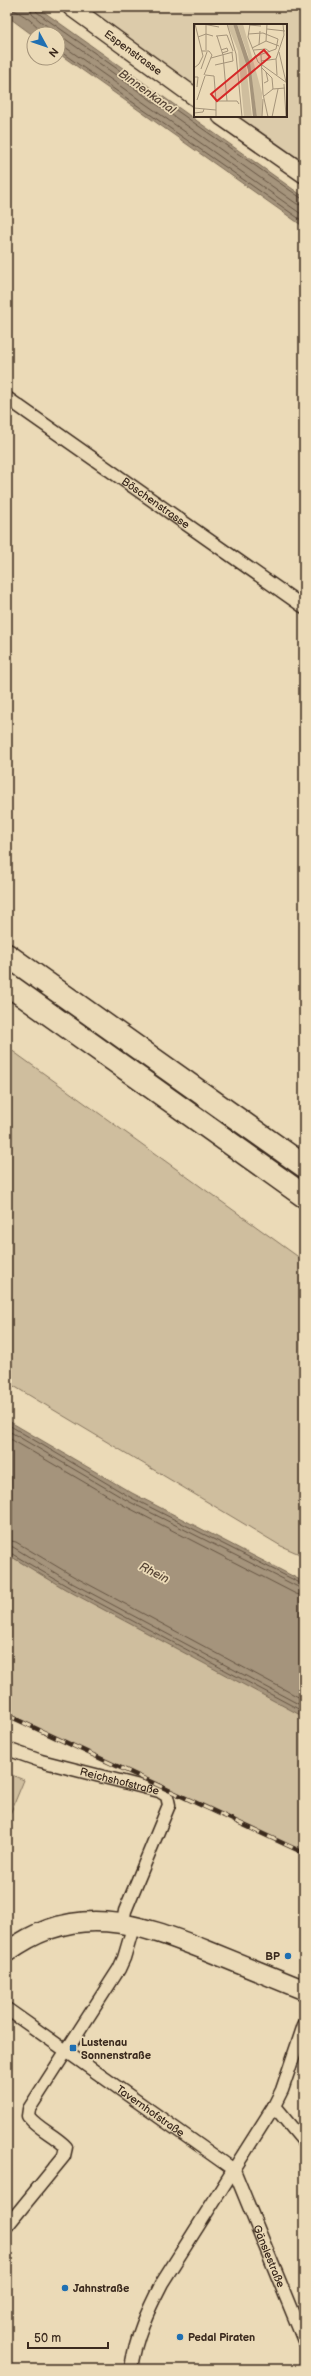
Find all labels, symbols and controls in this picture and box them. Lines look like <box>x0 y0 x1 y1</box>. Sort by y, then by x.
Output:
inset map <box>194 24 287 117</box>
north arrow <box>26 26 66 66</box>
street label: Espenstrasse <box>102 27 165 78</box>
text: N <box>46 45 61 59</box>
water label: Binnenkanal <box>116 66 179 118</box>
street label: Böschenstrasse <box>119 474 193 531</box>
water label: Rhein <box>137 1559 172 1587</box>
street label: Reichshofstraße <box>79 1765 161 1797</box>
place label: BP <box>265 1950 280 1963</box>
marker: BP <box>283 1951 293 1961</box>
place label: Lustenau Sonnenstraße <box>81 2036 151 2062</box>
marker: Lustenau Sonnenstraße <box>68 2043 78 2053</box>
street label: Tavernhofstraße <box>114 2082 188 2140</box>
street label: Gänslestraße <box>251 2223 288 2290</box>
place label: Jahnstraße <box>73 2282 129 2295</box>
marker: Jahnstraße <box>60 2283 70 2293</box>
scale bar <box>28 2324 108 2350</box>
text: 50 m <box>34 2331 61 2346</box>
place label: Pedal Piraten <box>188 2331 255 2344</box>
marker: Pedal Piraten <box>175 2332 185 2342</box>

